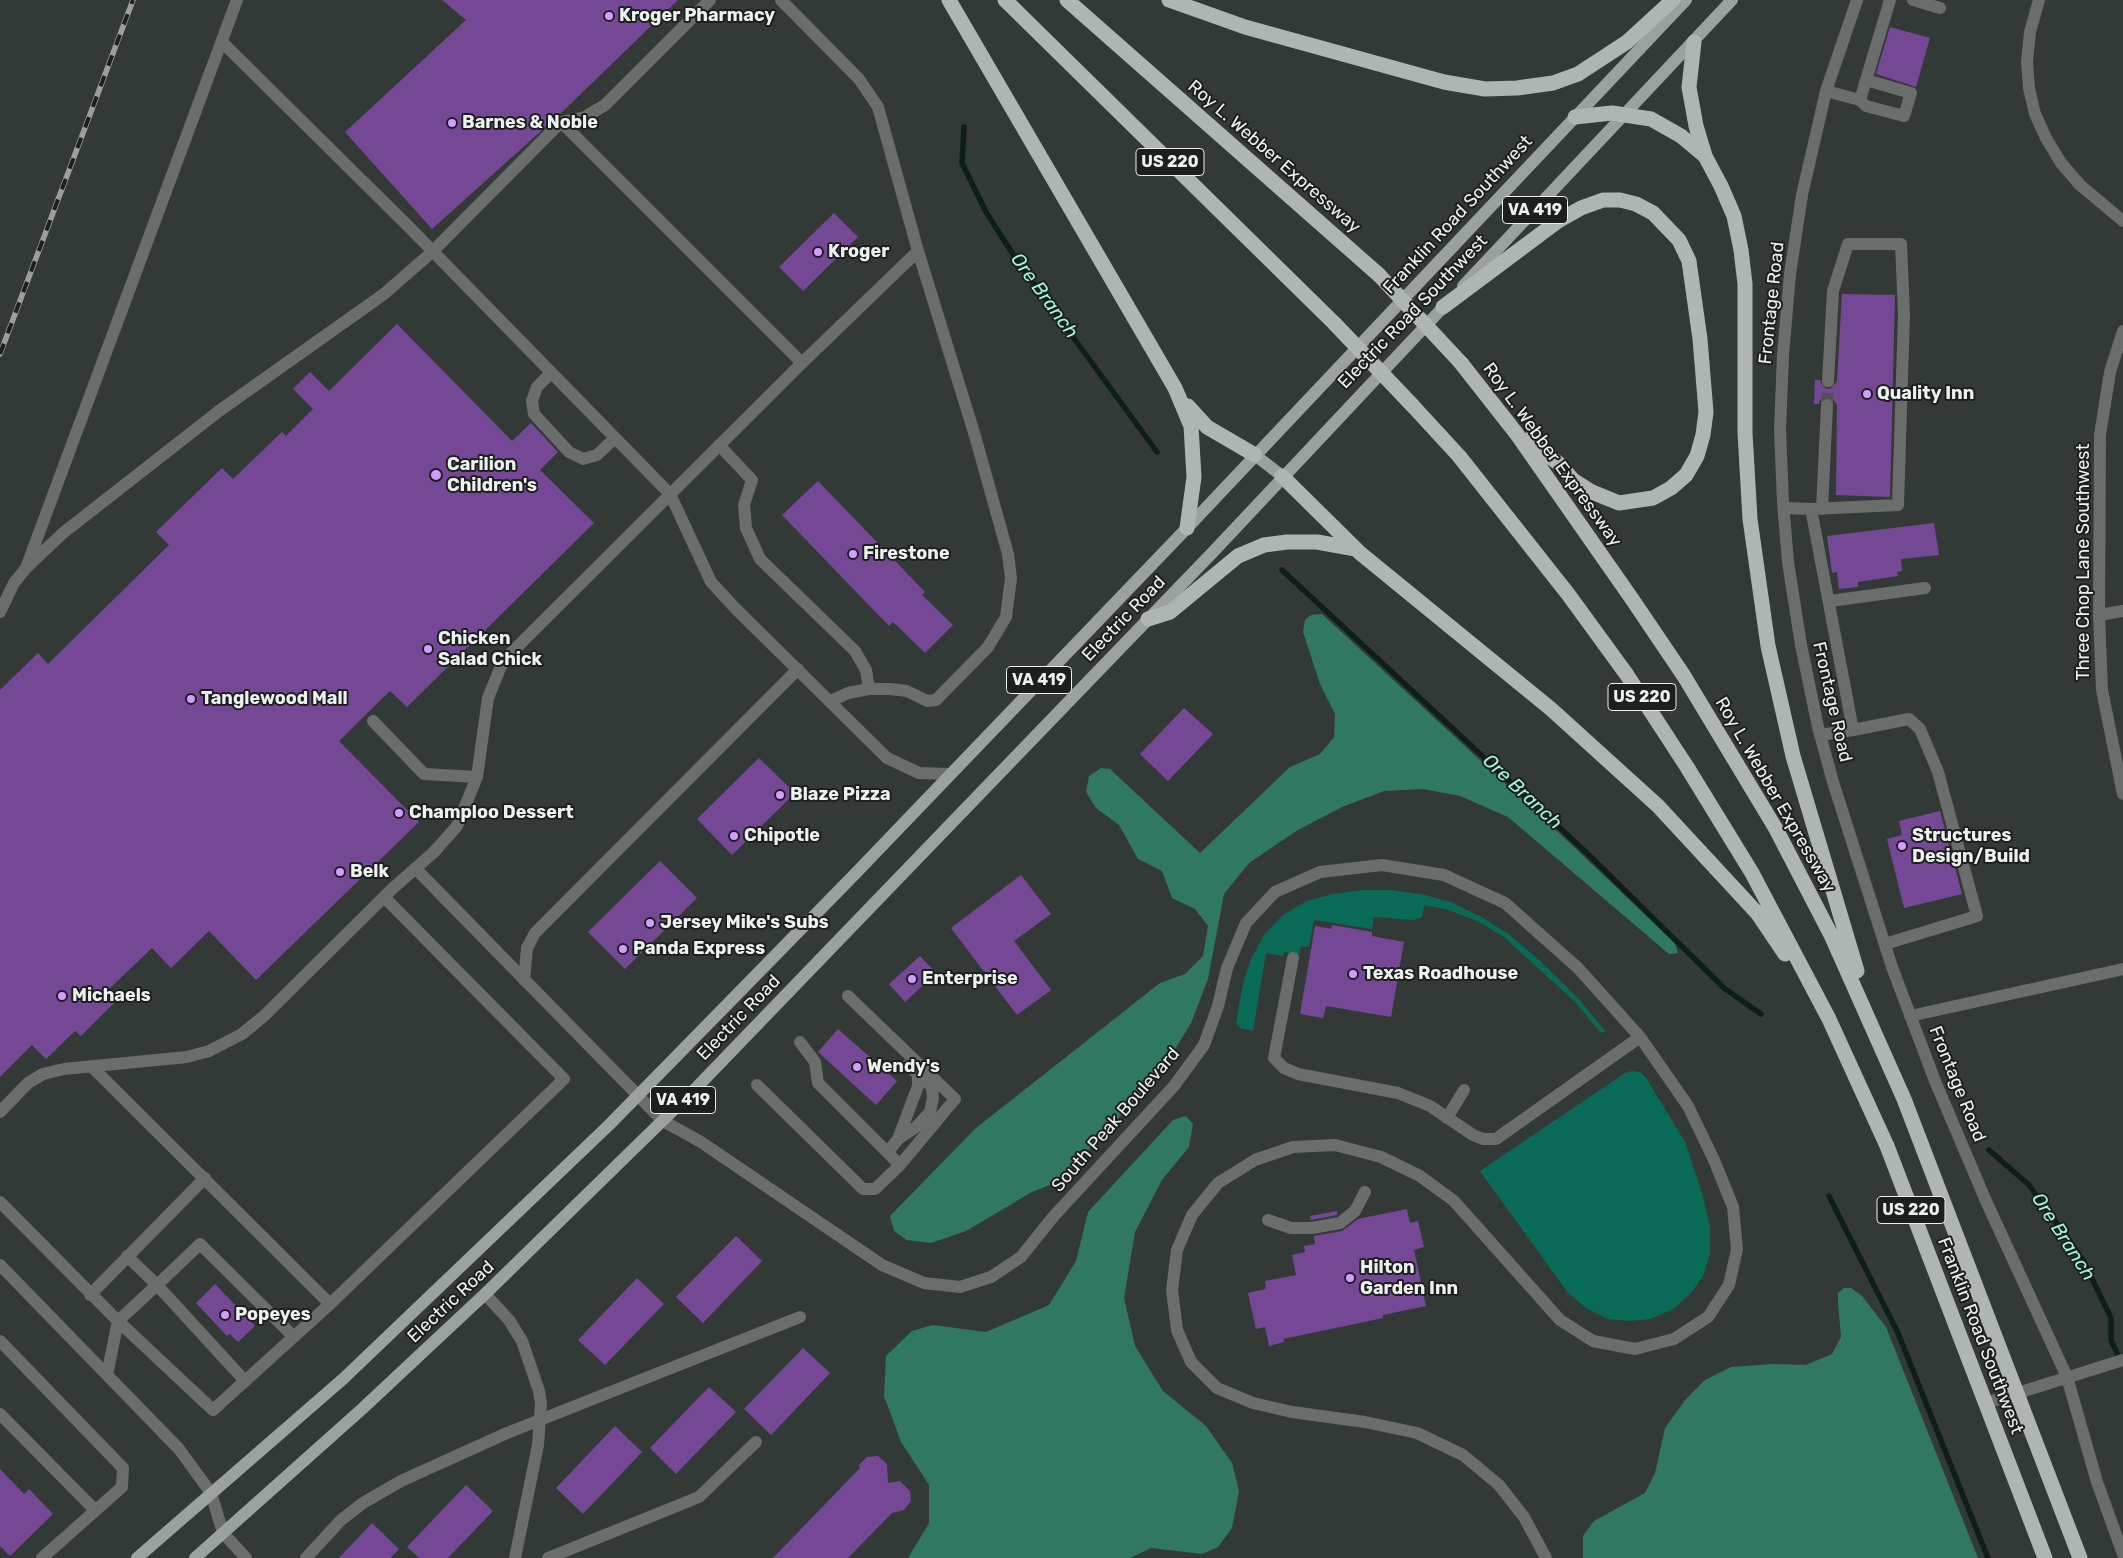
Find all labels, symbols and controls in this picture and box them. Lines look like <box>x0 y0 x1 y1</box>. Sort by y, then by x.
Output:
place label: Kroger Pharmacy <box>619 5 775 27</box>
marker: Kroger Pharmacy <box>603 10 615 22</box>
street label: Roy L. Webber Expressway <box>1183 76 1365 238</box>
place label: Barnes & Noble <box>462 112 598 134</box>
marker: Barnes & Noble <box>446 117 458 129</box>
street label: Franklin Road Southwest <box>1379 131 1537 299</box>
road number: US 220 <box>1136 148 1204 176</box>
road number: VA 419 <box>1502 196 1568 224</box>
street label: Electric Road Southwest <box>1334 231 1492 393</box>
place label: Kroger <box>828 241 889 263</box>
street label: Frontage Road <box>1755 241 1789 365</box>
marker: Kroger <box>812 246 824 258</box>
water label: Ore Branch <box>1005 249 1083 343</box>
street label: Roy L. Webber Expressway <box>1478 359 1626 551</box>
place label: Quality Inn <box>1877 383 1974 405</box>
marker: Quality Inn <box>1861 388 1873 400</box>
street label: Three Chop Lane Southwest <box>2073 444 2095 680</box>
place label: Carilion Children's <box>447 454 537 496</box>
marker: Carilion Children's <box>429 468 443 482</box>
place label: Firestone <box>863 543 950 565</box>
marker: Firestone <box>847 548 859 560</box>
street label: Electric Road <box>1078 572 1170 666</box>
place label: Chicken Salad Chick <box>438 628 542 670</box>
street label: Frontage Road <box>1808 640 1856 764</box>
marker: Chicken Salad Chick <box>422 643 434 655</box>
road number: VA 419 <box>1006 666 1072 694</box>
road number: US 220 <box>1608 684 1676 710</box>
place label: Tanglewood Mall <box>201 688 348 710</box>
marker: Tanglewood Mall <box>185 693 197 705</box>
street label: Roy L. Webber Expressway <box>1710 693 1840 897</box>
water label: Ore Branch <box>1478 750 1566 834</box>
place label: Blaze Pizza <box>790 784 891 806</box>
marker: Blaze Pizza <box>774 789 786 801</box>
place label: Champloo Dessert <box>409 802 574 824</box>
marker: Champloo Dessert <box>393 807 405 819</box>
place label: Chipotle <box>744 825 820 847</box>
place label: Structures Design/Build <box>1912 825 2030 868</box>
marker: Chipotle <box>728 830 740 842</box>
marker: Structures Design/Build <box>1896 840 1908 852</box>
place label: Belk <box>350 861 389 883</box>
marker: Belk <box>334 866 346 878</box>
place label: Jersey Mike's Subs <box>660 912 829 934</box>
marker: Jersey Mike's Subs <box>644 917 656 929</box>
place label: Panda Express <box>633 938 765 960</box>
marker: Panda Express <box>617 943 629 955</box>
place label: Texas Roadhouse <box>1363 963 1518 985</box>
place label: Enterprise <box>922 968 1018 990</box>
marker: Texas Roadhouse <box>1347 968 1359 980</box>
street label: Electric Road <box>693 971 785 1065</box>
marker: Enterprise <box>906 973 918 985</box>
place label: Michaels <box>72 985 151 1007</box>
marker: Michaels <box>56 990 68 1002</box>
street label: Frontage Road <box>1924 1023 1990 1145</box>
street label: South Peak Boulevard <box>1047 1043 1185 1197</box>
place label: Wendy's <box>867 1056 940 1078</box>
marker: Wendy's <box>851 1061 863 1073</box>
road number: VA 419 <box>650 1086 716 1114</box>
water label: Ore Branch <box>2026 1189 2100 1285</box>
road number: US 220 <box>1877 1196 1945 1224</box>
street label: Franklin Road Southwest <box>1932 1235 2028 1437</box>
street label: Electric Road <box>403 1256 499 1348</box>
place label: Hilton Garden Inn <box>1360 1257 1458 1300</box>
marker: Hilton Garden Inn <box>1344 1272 1356 1284</box>
place label: Popeyes <box>235 1304 311 1326</box>
marker: Popeyes <box>219 1309 231 1321</box>

